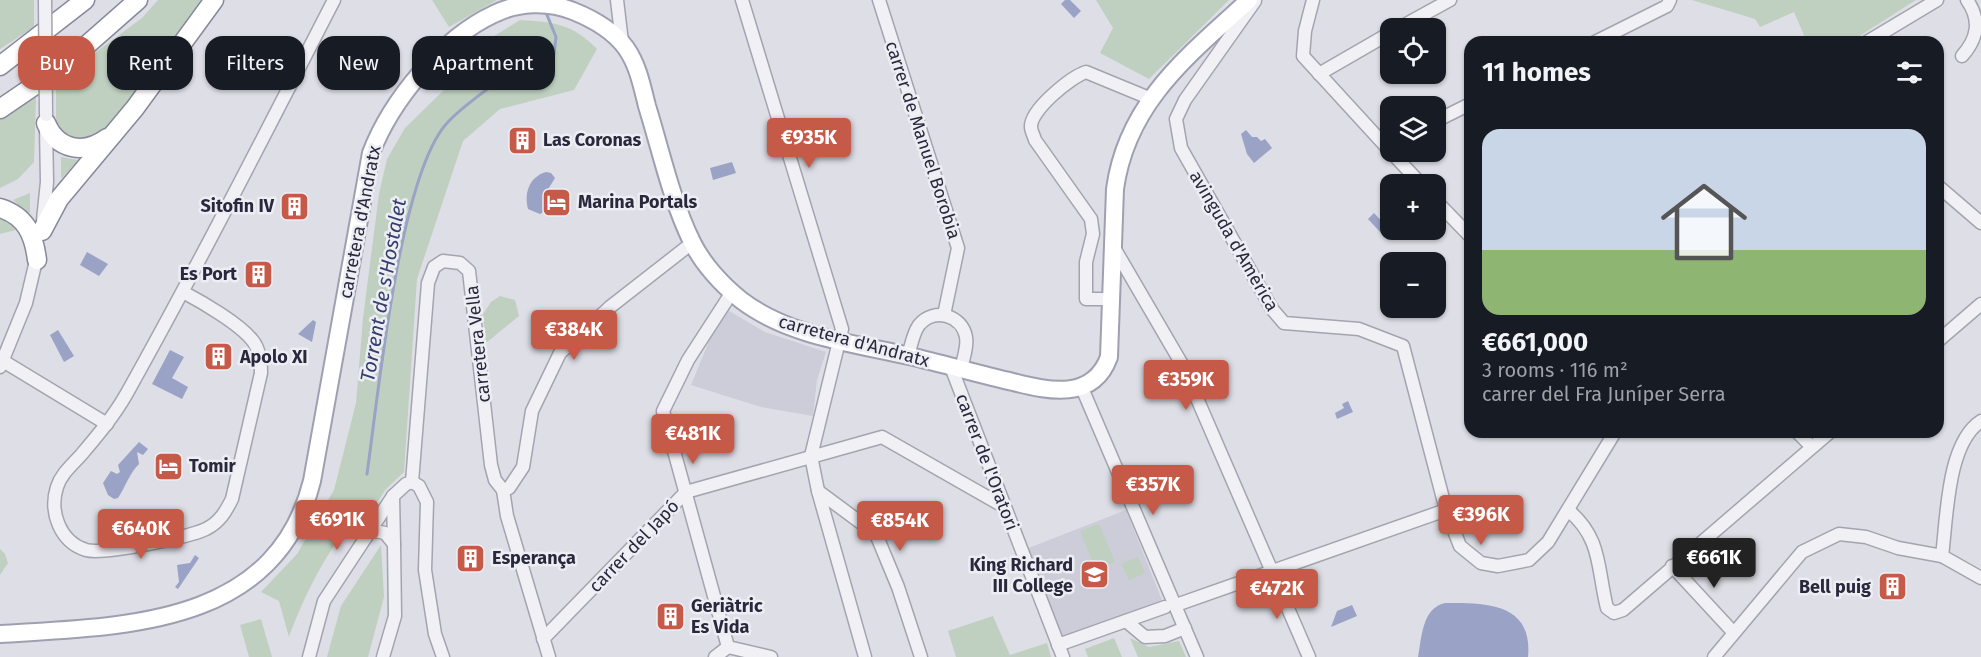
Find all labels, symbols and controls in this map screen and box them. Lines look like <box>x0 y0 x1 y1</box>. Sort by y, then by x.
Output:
map controls <box>1380 18 1446 318</box>
button: locate <box>1380 18 1446 84</box>
chip: Buy <box>18 36 95 90</box>
chip: Rent <box>107 36 193 90</box>
chip: Filters <box>205 36 305 90</box>
chip: New <box>317 36 400 90</box>
chip: Apartment <box>412 36 555 90</box>
street label: carrer de Manuel Borobia <box>881 38 965 242</box>
icon: filters <box>1893 56 1926 89</box>
text: 11 homes <box>1482 57 1591 88</box>
button: layers <box>1380 96 1446 162</box>
pin: €935K <box>767 118 851 169</box>
building icon: Las Coronas <box>506 124 538 156</box>
text: €935K <box>781 125 837 149</box>
place label: Las Coronas <box>543 129 641 151</box>
street label: carretera d'Andratx <box>334 143 386 300</box>
street label: avinguda d'Amèrica <box>1185 167 1283 315</box>
icon: home <box>1650 168 1758 276</box>
button: + <box>1380 174 1446 240</box>
hotel icon: Marina Portals <box>541 186 573 218</box>
building icon: Sitofin IV <box>279 190 311 222</box>
place label: Marina Portals <box>578 191 698 213</box>
place label: Sitofin IV <box>201 195 275 217</box>
water label: Torrent de s'Hostalet <box>355 196 411 383</box>
button: − <box>1380 252 1446 318</box>
building icon: Es Port <box>242 258 274 290</box>
place label: Es Port <box>180 263 238 285</box>
street label: carretera Vella <box>461 284 495 404</box>
pin: €384K <box>532 310 616 361</box>
street label: carretera d'Andratx <box>776 310 932 372</box>
text: €384K <box>545 317 603 341</box>
text: €661,000 <box>1482 327 1588 358</box>
building icon: Apolo XI <box>203 341 235 373</box>
place label: Apolo XI <box>239 346 308 368</box>
text: 3 rooms · 116 m² <box>1482 358 1628 382</box>
pin: €359K <box>1144 360 1228 411</box>
text: €359K <box>1158 367 1214 391</box>
text: carrer del Fra Juníper Serra <box>1482 382 1726 406</box>
street label: carrer de l'Oratori <box>951 390 1023 534</box>
pin: €481K <box>651 414 735 465</box>
text: €481K <box>665 421 721 445</box>
hotel icon: Tomir <box>152 450 184 482</box>
place label: Tomir <box>189 455 237 477</box>
pin: €357K <box>1111 465 1195 516</box>
text: €357K <box>1126 472 1180 496</box>
street label: carrer del Japó <box>584 495 684 597</box>
pin: €396K <box>1439 495 1523 546</box>
pin: €691K <box>295 500 379 551</box>
pin: €854K <box>858 501 942 552</box>
text: €396K <box>1452 502 1510 526</box>
text: €691K <box>309 507 365 531</box>
text: €854K <box>871 508 929 532</box>
pin: €640K <box>99 509 183 560</box>
text: €640K <box>112 516 170 540</box>
pin: €661K <box>1672 538 1756 589</box>
building icon: Esperança <box>455 542 487 574</box>
text: €661K <box>1687 545 1741 569</box>
place label: Esperança <box>492 547 576 569</box>
place label: King Richard III College <box>969 554 1073 597</box>
school or university icon: King Richard III College <box>1078 559 1110 591</box>
pin: €472K <box>1235 569 1319 620</box>
building icon: Bell puig <box>1876 571 1908 603</box>
text: €472K <box>1250 576 1304 600</box>
place label: Bell puig <box>1799 576 1871 598</box>
place label: Geriàtric Es Vida <box>691 595 763 638</box>
building icon: Geriàtric Es Vida <box>654 600 686 632</box>

